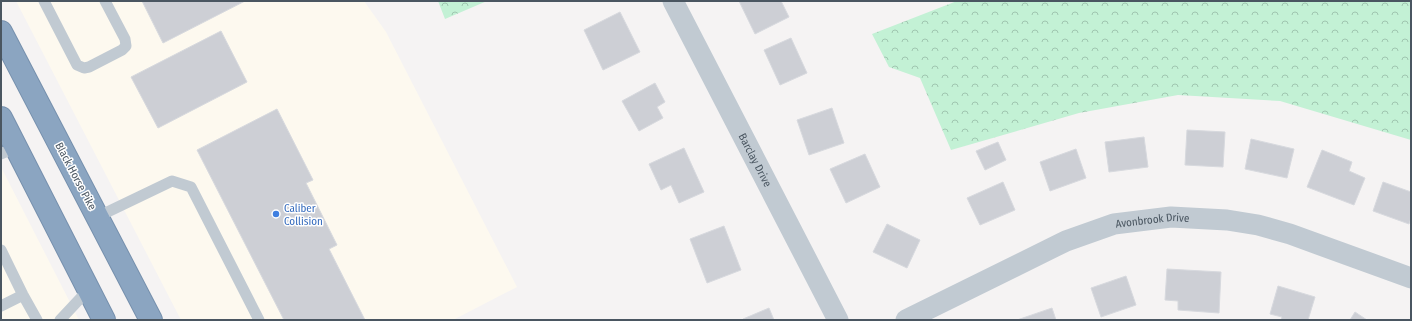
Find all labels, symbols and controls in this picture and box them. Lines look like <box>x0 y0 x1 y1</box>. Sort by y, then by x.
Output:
street label: Barclay Drive <box>736 131 774 189</box>
street label: Black Horse Pike <box>52 140 99 212</box>
place label: Caliber Collision <box>284 202 323 228</box>
marker: Caliber Collision <box>271 209 281 219</box>
street label: Avonbrook Drive <box>1115 211 1190 231</box>

